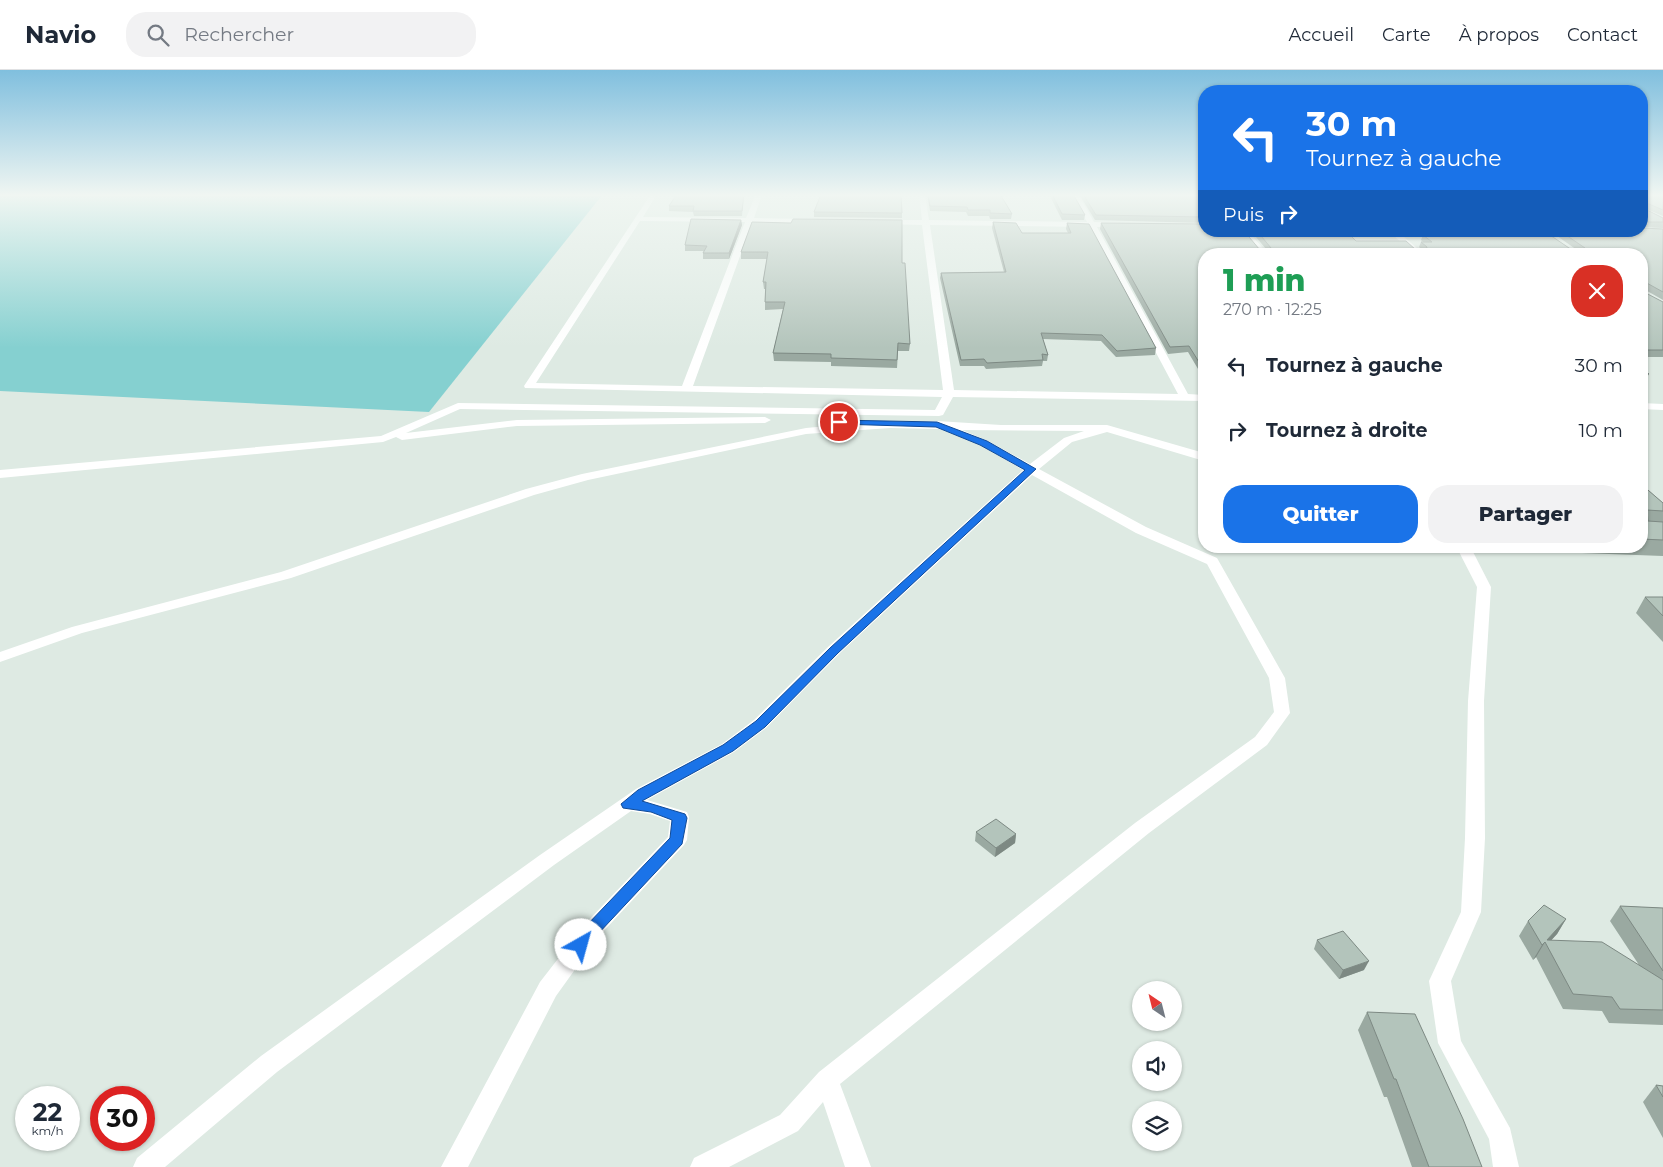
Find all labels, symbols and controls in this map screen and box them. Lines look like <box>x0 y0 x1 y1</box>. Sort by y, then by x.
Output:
search box <box>126 12 476 57</box>
text: Navio <box>25 20 96 49</box>
icon: search <box>144 21 172 49</box>
text: Rechercher <box>184 23 294 46</box>
text: Accueil <box>1289 24 1354 46</box>
text: Carte <box>1382 24 1431 46</box>
text: À propos <box>1459 24 1539 46</box>
text: Contact <box>1567 24 1638 46</box>
text: 30 m <box>1306 102 1397 145</box>
icon: left <box>1223 105 1288 170</box>
text: Tournez à gauche <box>1306 145 1502 172</box>
icon: right <box>1274 200 1302 228</box>
text: Puis <box>1223 203 1264 226</box>
text: 1 min <box>1223 262 1306 299</box>
button: close <box>1571 265 1623 317</box>
text: 270 m · 12:25 <box>1223 300 1322 319</box>
icon: left <box>1223 352 1251 380</box>
text: Tournez à gauche <box>1266 354 1443 377</box>
text: 30 m <box>1575 354 1623 377</box>
pin <box>818 401 860 443</box>
icon: arrive <box>825 408 853 436</box>
icon: right <box>1223 417 1251 445</box>
text: Tournez à droite <box>1266 419 1427 442</box>
text: 10 m <box>1578 419 1623 442</box>
button: Quitter <box>1223 485 1418 543</box>
button: Partager <box>1428 485 1623 543</box>
position arrow <box>554 918 606 970</box>
north arrow <box>1132 981 1182 1031</box>
map controls <box>1132 981 1182 1151</box>
button: sound <box>1132 1041 1182 1091</box>
speed limit sign: 30 <box>90 1086 155 1151</box>
text: 22 <box>33 1097 62 1127</box>
button: layers <box>1132 1101 1182 1151</box>
text: km/h <box>31 1123 64 1138</box>

